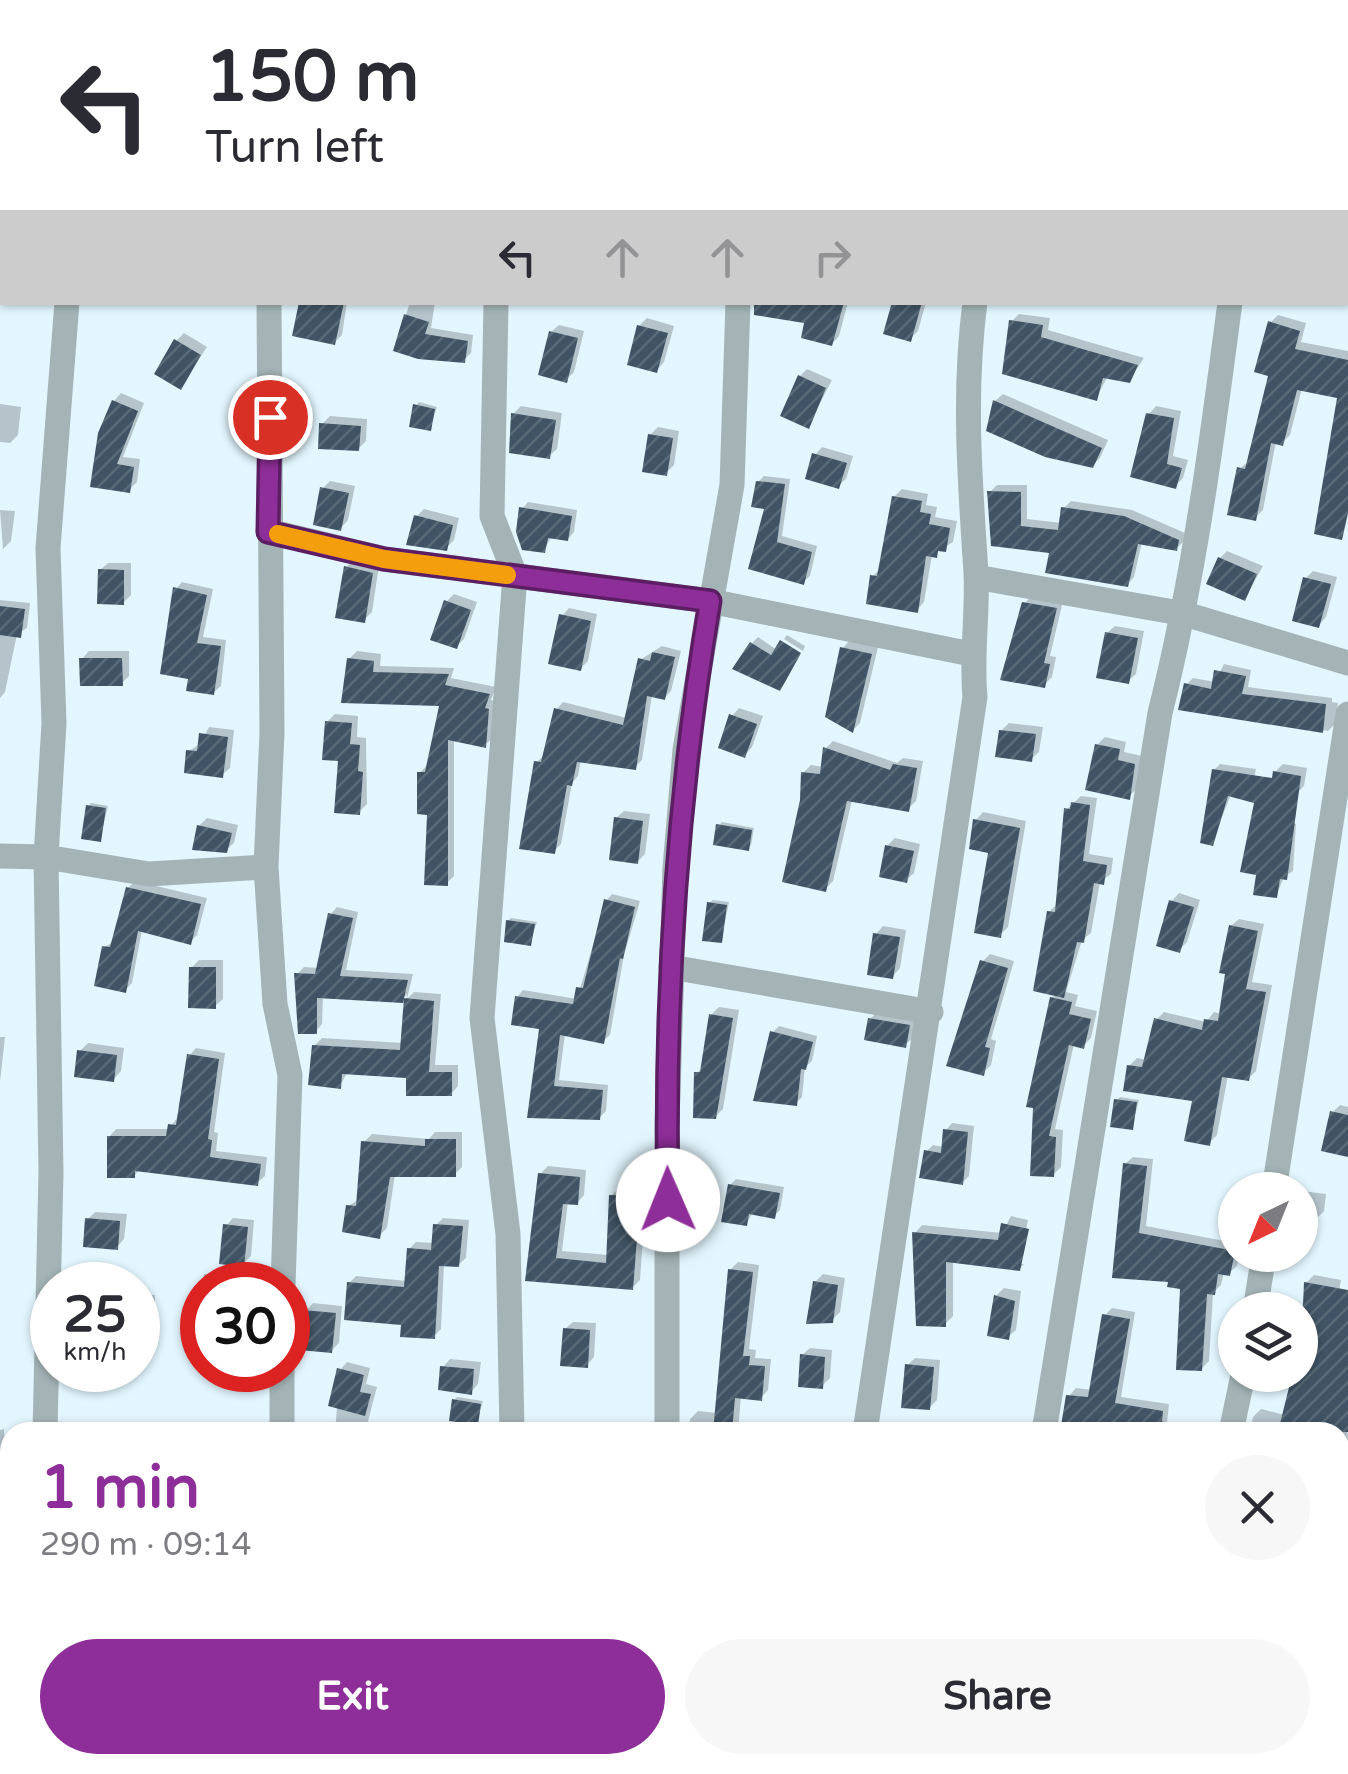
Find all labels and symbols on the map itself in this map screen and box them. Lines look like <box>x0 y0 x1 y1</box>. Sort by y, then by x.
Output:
pin <box>228 375 313 460</box>
position arrow <box>616 1148 720 1252</box>
north arrow <box>1218 1172 1318 1272</box>
speed limit sign: 30 <box>180 1262 310 1392</box>

